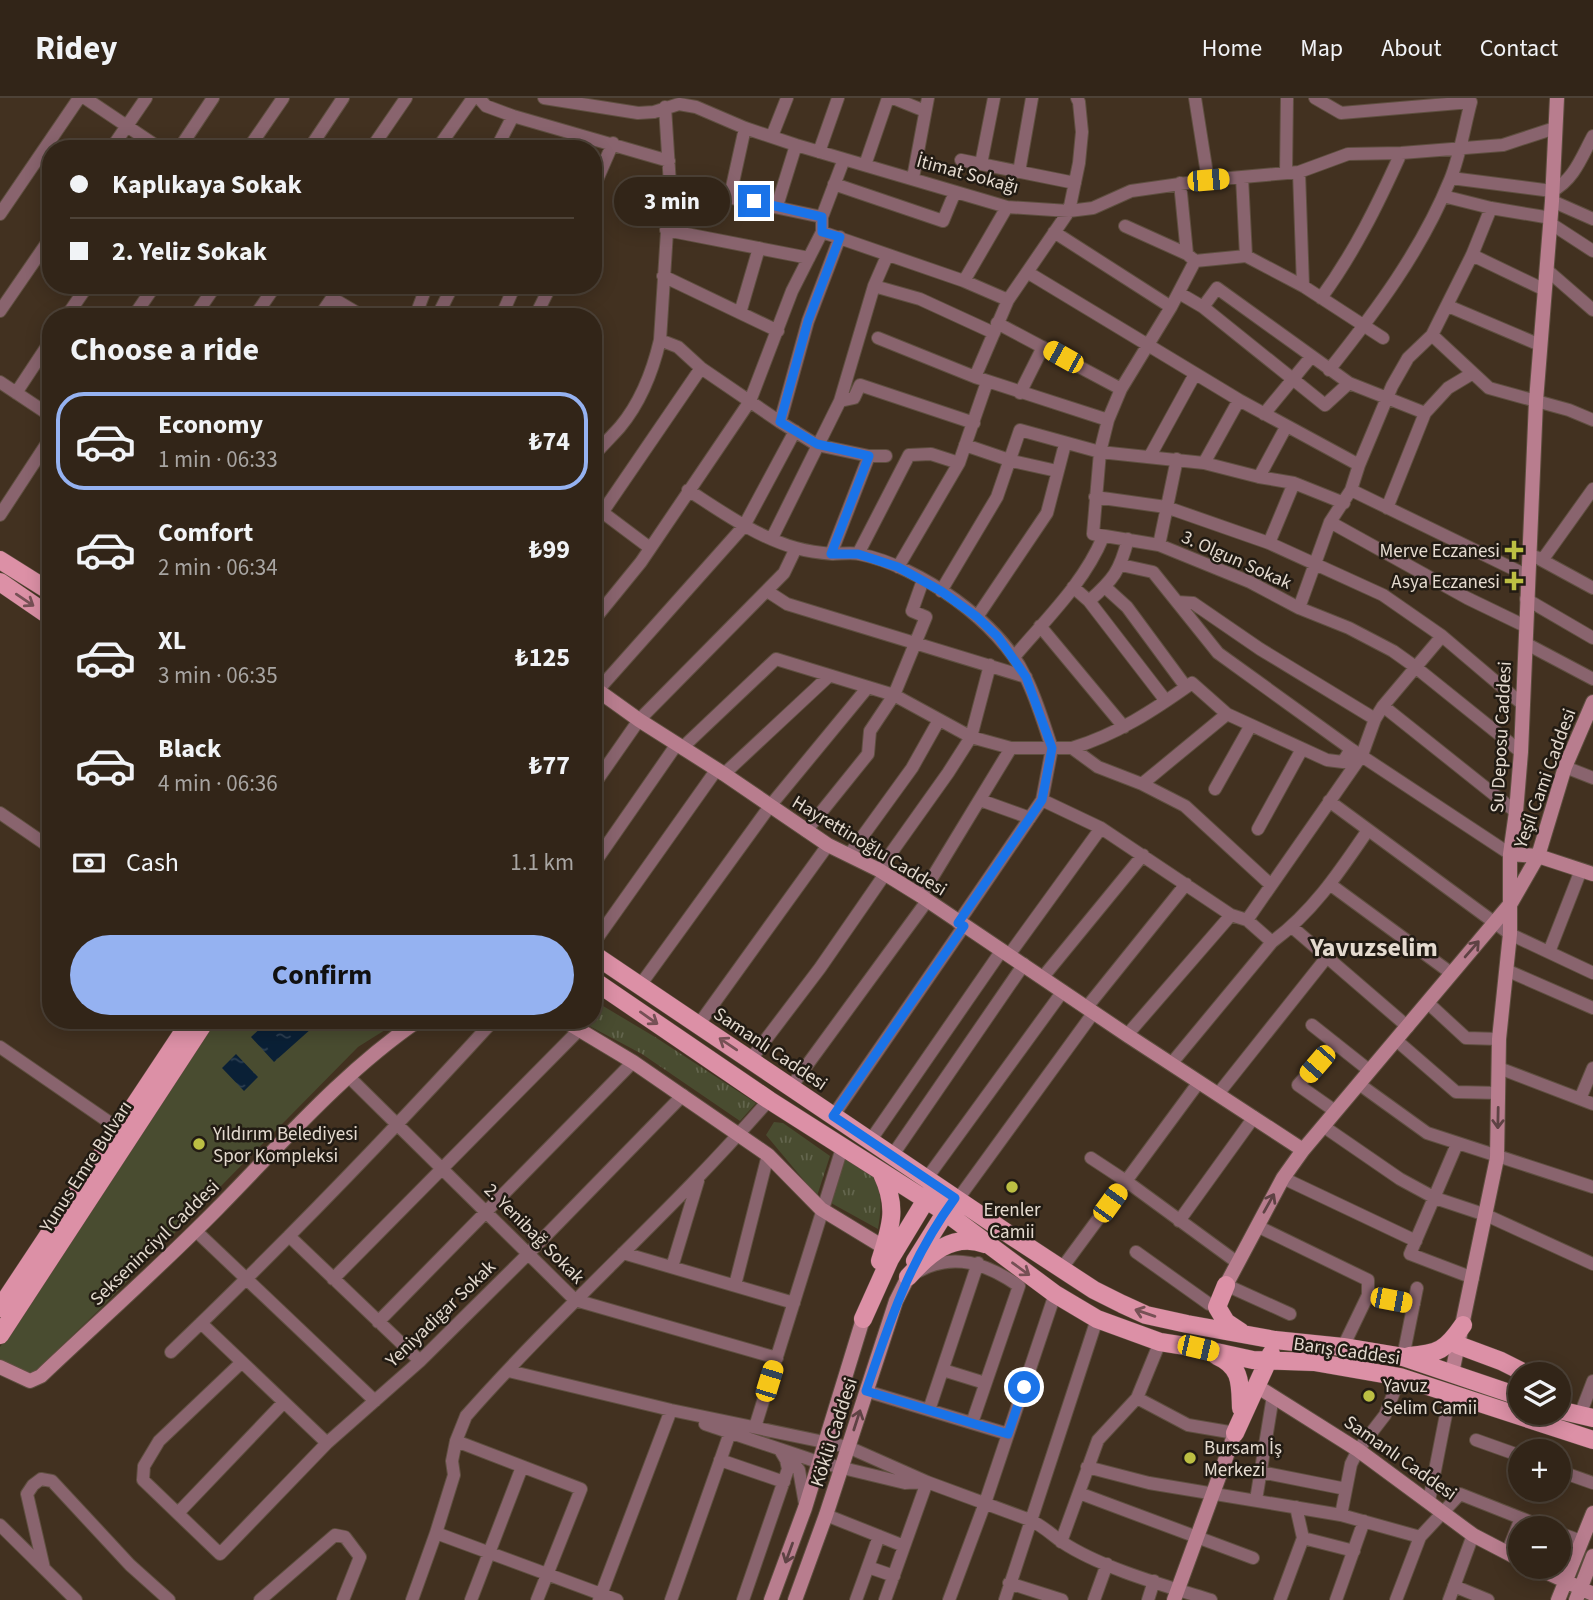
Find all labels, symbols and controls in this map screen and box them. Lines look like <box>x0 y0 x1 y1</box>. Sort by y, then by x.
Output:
text: Ridey <box>35 25 117 72</box>
text: Home <box>1202 31 1262 66</box>
text: Map <box>1300 31 1343 66</box>
text: About <box>1381 31 1442 66</box>
text: Contact <box>1480 31 1558 66</box>
street label: İtimat Sokağı <box>913 148 1022 201</box>
text: Kaplıkaya Sokak <box>112 166 302 203</box>
car <box>1187 168 1230 192</box>
callout: 3 min <box>614 176 730 226</box>
text: 3 min <box>644 185 700 218</box>
route end <box>738 185 770 217</box>
text: 2. Yeliz Sokak <box>112 233 267 270</box>
text: Choose a ride <box>70 327 259 373</box>
car <box>1040 338 1087 376</box>
text: Economy <box>158 406 263 443</box>
icon: car <box>74 410 137 473</box>
text: ₺74 <box>529 423 570 460</box>
text: 1 min · 06:33 <box>158 443 278 476</box>
text: Comfort <box>158 514 253 551</box>
icon: car <box>74 518 137 581</box>
street label: 3. Olgun Sokak <box>1177 524 1296 597</box>
text: ₺99 <box>529 531 570 568</box>
place label: Merve Eczanesi <box>1380 538 1500 565</box>
marker: Merve Eczanesi <box>1506 542 1522 558</box>
text: 2 min · 06:34 <box>158 551 278 584</box>
place label: Asya Eczanesi <box>1391 569 1500 596</box>
marker: Asya Eczanesi <box>1506 573 1522 589</box>
one-way arrow <box>15 592 34 607</box>
text: XL <box>158 622 186 659</box>
icon: car <box>74 626 137 689</box>
text: ₺125 <box>515 639 570 676</box>
text: 3 min · 06:35 <box>158 659 278 692</box>
street label: Su Deposu Caddesi <box>1484 661 1519 814</box>
street label: Yeşil Cami Caddesi <box>1507 705 1583 853</box>
text: Black <box>158 730 221 767</box>
icon: car <box>74 734 137 797</box>
text: ₺77 <box>529 747 570 784</box>
text: 4 min · 06:36 <box>158 767 278 800</box>
street label: Hayrettinoğlu Caddesi <box>787 789 952 903</box>
icon: cash <box>70 844 108 882</box>
text: Cash <box>126 844 179 881</box>
text: 1.1 km <box>510 846 574 879</box>
district label: Yavuzselim <box>1309 929 1438 966</box>
button: Confirm <box>70 935 574 1015</box>
one-way arrow <box>1464 940 1480 958</box>
street label: Samanlı Caddesi <box>708 1001 833 1097</box>
one-way arrow <box>639 1011 659 1025</box>
one-way arrow <box>719 1037 739 1051</box>
car <box>1296 1041 1339 1087</box>
street label: Yunus Emre Bulvarı <box>33 1096 139 1239</box>
one-way arrow <box>1492 1106 1505 1129</box>
place label: Yıldırım Belediyesi Spor Kompleksi <box>212 1121 358 1170</box>
marker: Yıldırım Belediyesi Spor Kompleksi <box>191 1136 207 1152</box>
street label: Sekseninciyıl Caddesi <box>84 1174 226 1312</box>
street label: 2. Yenibağ Sokak <box>478 1178 591 1291</box>
marker: Erenler Camii <box>1004 1179 1020 1195</box>
car <box>1090 1180 1131 1226</box>
one-way arrow <box>1263 1194 1277 1214</box>
place label: Erenler Camii <box>983 1197 1041 1246</box>
street label: Yeniyadigar Sokak <box>379 1254 503 1374</box>
one-way arrow <box>1011 1261 1030 1276</box>
car <box>1369 1286 1414 1314</box>
one-way arrow <box>1135 1306 1157 1318</box>
street label: Barış Caddesi <box>1292 1331 1402 1372</box>
car <box>1176 1333 1221 1363</box>
car <box>753 1358 786 1404</box>
map controls <box>1508 1362 1571 1579</box>
button: layers <box>1508 1362 1571 1425</box>
route start <box>1008 1371 1040 1403</box>
place label: Yavuz Selim Camii <box>1382 1373 1477 1422</box>
street label: Köklü Caddesi <box>804 1374 865 1490</box>
marker: Yavuz Selim Camii <box>1361 1388 1377 1404</box>
one-way arrow <box>852 1409 864 1431</box>
street label: Samanlı Caddesi <box>1338 1409 1462 1507</box>
place label: Bursam İş Merkezi <box>1204 1435 1282 1484</box>
button: + <box>1508 1439 1571 1502</box>
marker: Bursam İş Merkezi <box>1182 1450 1198 1466</box>
button: − <box>1508 1516 1571 1579</box>
one-way arrow <box>781 1541 794 1563</box>

